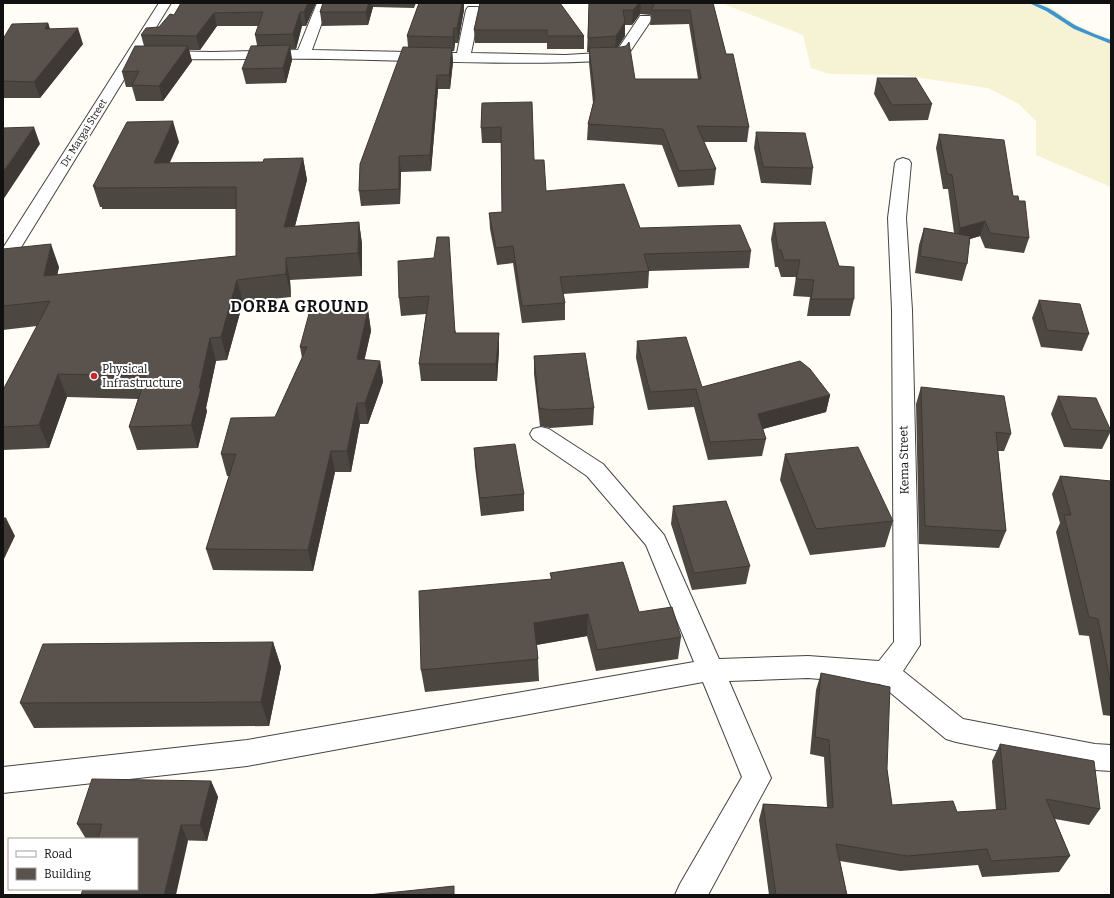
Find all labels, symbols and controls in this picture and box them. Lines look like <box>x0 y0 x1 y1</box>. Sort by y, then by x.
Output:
street label: Dr. Margai Street <box>58 97 110 169</box>
district label: DORBA GROUND <box>231 297 369 316</box>
place label: Physical Infrastructure <box>102 362 182 390</box>
marker: Physical Infrastructure <box>89 371 99 381</box>
street label: Kema Street <box>896 425 912 495</box>
legend <box>8 838 138 890</box>
text: Road <box>44 847 72 861</box>
text: Building <box>44 867 91 881</box>

